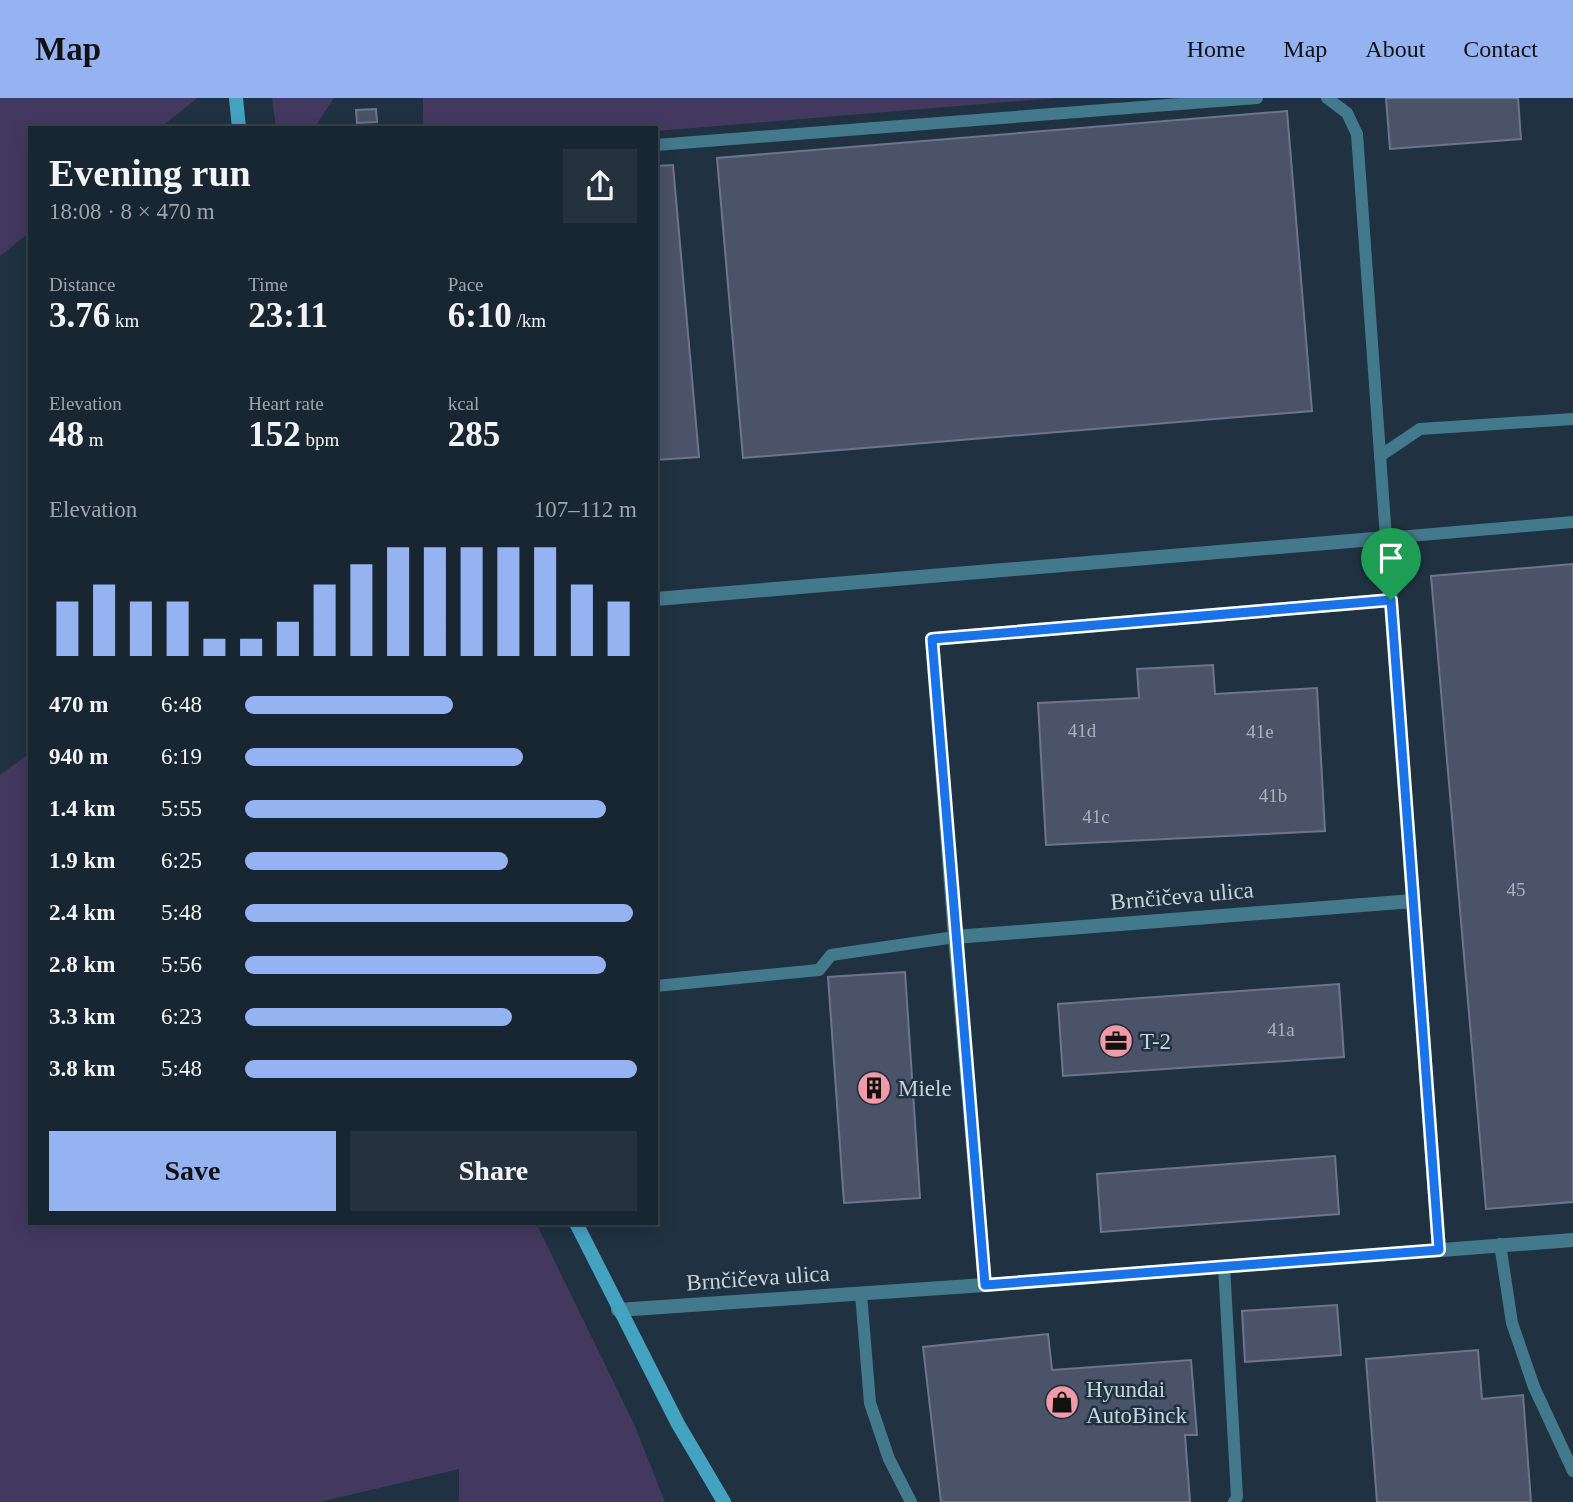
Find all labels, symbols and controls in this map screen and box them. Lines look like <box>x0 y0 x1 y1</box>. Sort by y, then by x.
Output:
text: Map <box>35 31 101 67</box>
text: Home <box>1187 36 1245 62</box>
text: Map <box>1283 36 1327 62</box>
text: About <box>1365 36 1425 62</box>
text: Contact <box>1463 36 1538 62</box>
button: share <box>563 149 637 223</box>
text: Evening run <box>49 152 251 194</box>
text: 18:08 · 8 × 470 m <box>49 199 215 224</box>
text: Distance <box>49 274 115 295</box>
text: Time <box>248 274 288 295</box>
text: Pace <box>448 274 484 295</box>
text: 3.76 <box>49 296 110 335</box>
text: 23:11 <box>248 296 328 335</box>
text: 6:10 <box>448 296 512 335</box>
text: km <box>110 310 139 331</box>
text: /km <box>512 310 546 331</box>
text: Elevation <box>49 393 122 414</box>
text: Heart rate <box>248 393 324 414</box>
text: kcal <box>448 393 479 414</box>
text: 48 <box>49 415 84 454</box>
text: 152 <box>248 415 301 454</box>
text: 285 <box>448 415 500 454</box>
text: m <box>84 429 104 450</box>
text: bpm <box>301 429 339 450</box>
text: Elevation <box>49 497 137 522</box>
text: 107–112 m <box>534 497 637 522</box>
pin <box>1361 528 1421 600</box>
icon: arrive <box>1372 539 1410 577</box>
text: 470 m <box>49 692 108 717</box>
text: 6:48 <box>161 692 202 717</box>
house number: 41d <box>1068 720 1097 741</box>
house number: 41e <box>1246 721 1274 742</box>
text: 940 m <box>49 744 108 769</box>
text: 6:19 <box>161 744 202 769</box>
house number: 41b <box>1259 785 1287 806</box>
text: 1.4 km <box>49 796 115 821</box>
text: 5:55 <box>161 796 202 821</box>
house number: 41c <box>1082 806 1110 827</box>
text: 1.9 km <box>49 848 115 873</box>
text: 6:25 <box>161 848 202 873</box>
street label: Brnčičeva ulica <box>1109 877 1255 915</box>
house number: 45 <box>1507 879 1526 900</box>
text: 2.4 km <box>49 900 115 925</box>
text: 5:48 <box>161 900 202 925</box>
text: 2.8 km <box>49 952 115 977</box>
text: 5:56 <box>161 952 202 977</box>
text: 3.3 km <box>49 1004 115 1029</box>
text: 6:23 <box>161 1004 202 1029</box>
house number: 41a <box>1267 1019 1295 1040</box>
office icon: T-2 <box>1097 1022 1135 1060</box>
place label: T-2 <box>1140 1029 1171 1054</box>
text: 3.8 km <box>49 1056 115 1081</box>
text: 5:48 <box>161 1056 202 1081</box>
building icon: Miele <box>855 1069 893 1107</box>
place label: Miele <box>898 1076 952 1101</box>
button: Save <box>49 1131 336 1211</box>
button: Share <box>350 1131 637 1211</box>
street label: Brnčičeva ulica <box>685 1261 831 1295</box>
place label: Hyundai AutoBinck <box>1086 1377 1187 1428</box>
shop icon: Hyundai AutoBinck <box>1043 1383 1081 1421</box>

